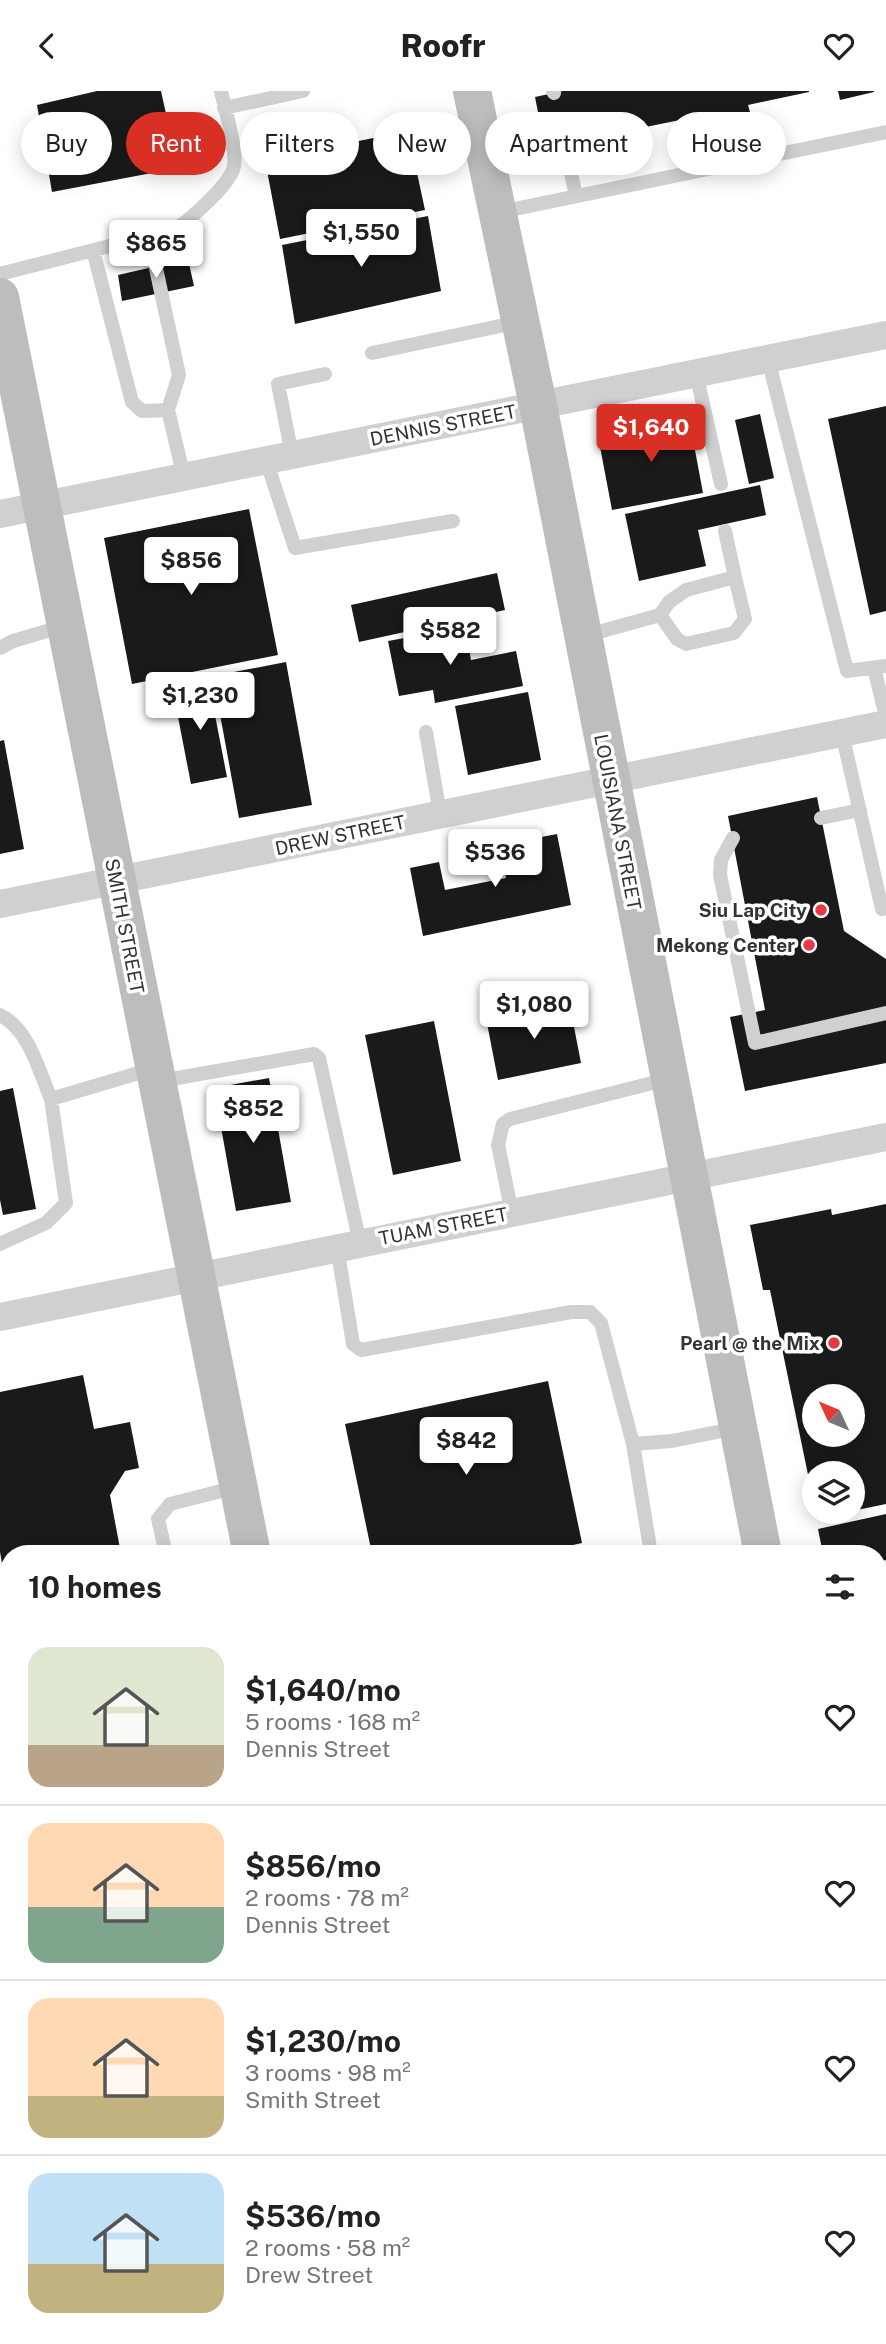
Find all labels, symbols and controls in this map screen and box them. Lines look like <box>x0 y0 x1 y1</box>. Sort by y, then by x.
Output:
icon: back <box>28 27 66 65</box>
text: Roofr <box>401 27 485 64</box>
icon: heart <box>820 27 858 65</box>
chip: Buy <box>21 112 112 175</box>
chip: Rent <box>126 112 226 175</box>
chip: Filters <box>240 112 359 175</box>
chip: New <box>373 112 471 175</box>
chip: Apartment <box>485 112 653 175</box>
chip: House <box>667 112 786 175</box>
pin: $1,550 <box>304 209 418 269</box>
text: $1,550 <box>322 218 400 245</box>
pin: $865 <box>115 221 197 280</box>
text: $865 <box>125 229 187 256</box>
street label: DENNIS STREET <box>368 400 518 450</box>
pin: $1,640 <box>594 405 708 464</box>
text: $1,640 <box>613 413 689 440</box>
pin: $856 <box>150 538 232 597</box>
text: $856 <box>160 546 222 573</box>
pin: $582 <box>409 607 491 667</box>
text: $582 <box>419 616 481 643</box>
pin: $1,230 <box>143 673 257 732</box>
text: $1,230 <box>162 681 238 708</box>
street label: LOUISIANA STREET <box>590 732 646 912</box>
street label: DREW STREET <box>273 810 407 860</box>
pin: $536 <box>454 829 536 889</box>
text: $536 <box>464 838 526 865</box>
street label: SMITH STREET <box>101 857 149 995</box>
place label: Siu Lap City <box>699 899 807 921</box>
marker: Siu Lap City <box>813 902 829 918</box>
place label: Mekong Center <box>656 934 795 956</box>
marker: Mekong Center <box>801 937 817 953</box>
pin: $1,080 <box>477 981 591 1041</box>
text: $1,080 <box>496 990 572 1017</box>
pin: $852 <box>212 1086 294 1145</box>
text: $852 <box>222 1094 284 1121</box>
street label: TUAM STREET <box>377 1203 509 1249</box>
place label: Pearl @ the Mix <box>680 1332 820 1354</box>
marker: Pearl @ the Mix <box>826 1335 842 1351</box>
north arrow <box>802 1384 864 1447</box>
map controls <box>802 1384 865 1524</box>
pin: $842 <box>425 1417 507 1477</box>
text: $842 <box>436 1426 496 1453</box>
button: layers <box>802 1461 865 1524</box>
icon: filters <box>821 1568 859 1606</box>
text: 10 homes <box>28 1569 162 1605</box>
text: $1,640/mo <box>245 1672 401 1708</box>
icon: home <box>84 1675 168 1759</box>
icon: heart <box>821 1698 859 1736</box>
text: 5 rooms · 168 m² <box>245 1708 420 1735</box>
text: Dennis Street <box>245 1735 391 1762</box>
text: $856/mo <box>245 1848 381 1884</box>
icon: home <box>84 1851 168 1935</box>
icon: heart <box>821 1874 859 1912</box>
text: 2 rooms · 78 m² <box>245 1884 409 1911</box>
text: Dennis Street <box>245 1911 391 1938</box>
text: $1,230/mo <box>245 2023 401 2059</box>
icon: home <box>84 2026 168 2110</box>
icon: heart <box>821 2049 859 2087</box>
text: 3 rooms · 98 m² <box>245 2059 411 2086</box>
text: Smith Street <box>245 2086 381 2113</box>
text: $536/mo <box>245 2198 381 2234</box>
icon: home <box>84 2201 168 2285</box>
icon: heart <box>821 2224 859 2262</box>
text: 2 rooms · 58 m² <box>245 2234 410 2261</box>
text: Drew Street <box>245 2261 373 2288</box>

